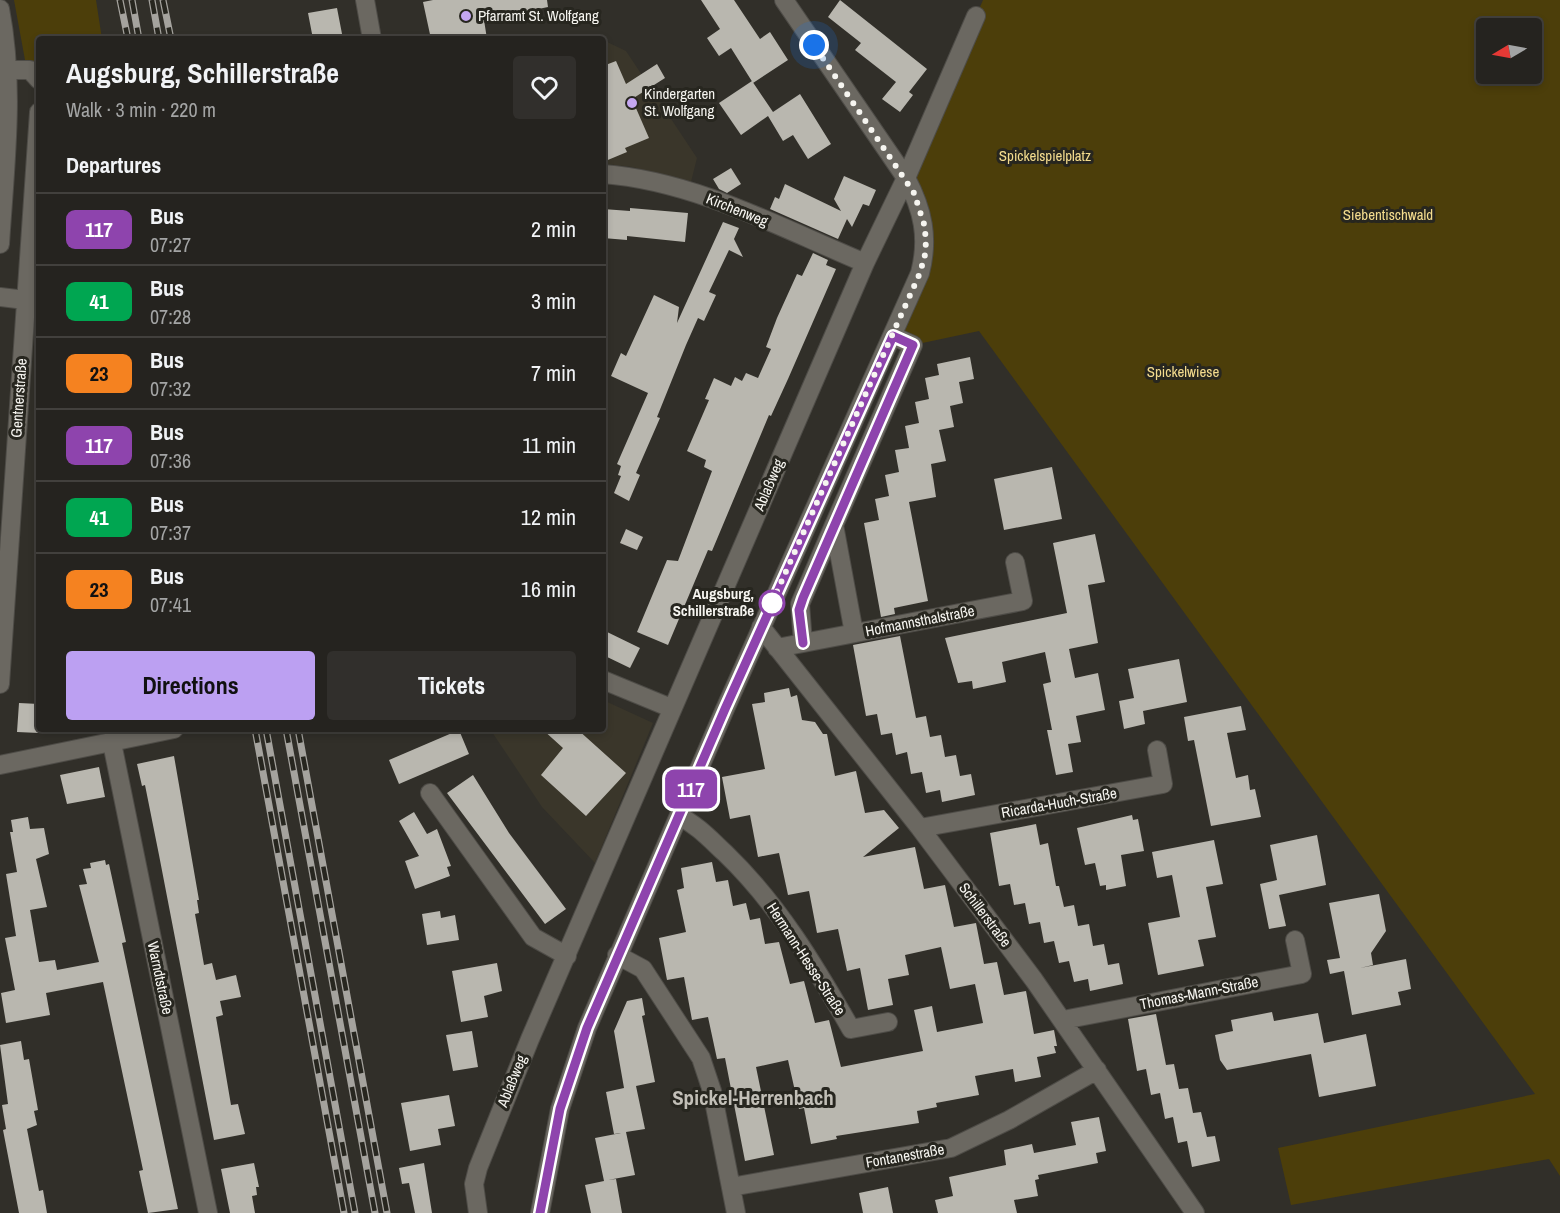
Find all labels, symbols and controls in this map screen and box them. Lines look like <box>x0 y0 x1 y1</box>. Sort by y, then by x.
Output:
place label: Pfarramt St. Wolfgang <box>478 5 599 26</box>
marker: Pfarramt St. Wolfgang <box>459 9 473 23</box>
north arrow <box>1476 18 1542 84</box>
map controls <box>1476 18 1542 84</box>
your location <box>799 30 829 60</box>
text: Augsburg, Schillerstraße <box>66 54 339 92</box>
button: heart <box>513 56 576 119</box>
place label: Kindergarten St. Wolfgang <box>644 83 715 121</box>
text: Walk · 3 min · 220 m <box>66 96 216 123</box>
marker: Kindergarten St. Wolfgang <box>625 96 639 110</box>
park label: Spickelspielplatz <box>999 145 1091 166</box>
text: Departures <box>66 150 161 180</box>
street label: Kirchenweg <box>703 188 771 231</box>
text: Bus <box>150 201 184 231</box>
park label: Siebentischwald <box>1343 204 1433 225</box>
text: 2 min <box>531 214 576 244</box>
text: 117 <box>85 215 113 244</box>
text: 07:27 <box>150 231 191 258</box>
text: Bus <box>150 273 184 303</box>
text: 3 min <box>531 286 576 316</box>
text: 41 <box>89 287 109 316</box>
text: 07:28 <box>150 303 191 330</box>
text: Bus <box>150 345 184 375</box>
street label: Gentnerstraße <box>5 358 32 438</box>
text: 7 min <box>531 358 576 388</box>
text: 23 <box>89 359 109 388</box>
park label: Spickelwiese <box>1147 361 1219 382</box>
text: 07:32 <box>150 375 191 402</box>
text: Bus <box>150 417 184 447</box>
text: 11 min <box>522 430 576 460</box>
text: 117 <box>85 431 113 460</box>
text: 07:36 <box>150 447 191 474</box>
street label: Ablaßweg <box>748 455 789 515</box>
text: Bus <box>150 489 184 519</box>
text: 12 min <box>521 502 576 532</box>
text: 41 <box>89 503 109 532</box>
text: 07:37 <box>150 519 191 546</box>
text: Bus <box>150 561 184 591</box>
text: 16 min <box>521 574 576 604</box>
text: 23 <box>89 575 109 604</box>
place label: Augsburg, Schillerstraße <box>673 583 754 621</box>
marker: Augsburg, Schillerstraße <box>759 590 785 616</box>
text: 07:41 <box>150 591 191 618</box>
street label: Hofmannsthalstraße <box>864 600 976 641</box>
button: Directions <box>66 651 315 720</box>
button: Tickets <box>327 651 576 720</box>
line badge: 117 <box>656 770 726 808</box>
text: 117 <box>677 775 705 804</box>
street label: Ricarda-Huch-Straße <box>1000 782 1118 823</box>
street label: Schillerstraße <box>954 878 1017 951</box>
street label: Hermann-Hesse-Straße <box>762 898 851 1019</box>
street label: Warndtstraße <box>143 939 178 1016</box>
street label: Thomas-Mann-Straße <box>1138 971 1260 1014</box>
street label: Ablaßweg <box>491 1051 532 1111</box>
district label: Spickel-Herrenbach <box>672 1083 834 1112</box>
street label: Fontanestraße <box>864 1138 946 1173</box>

